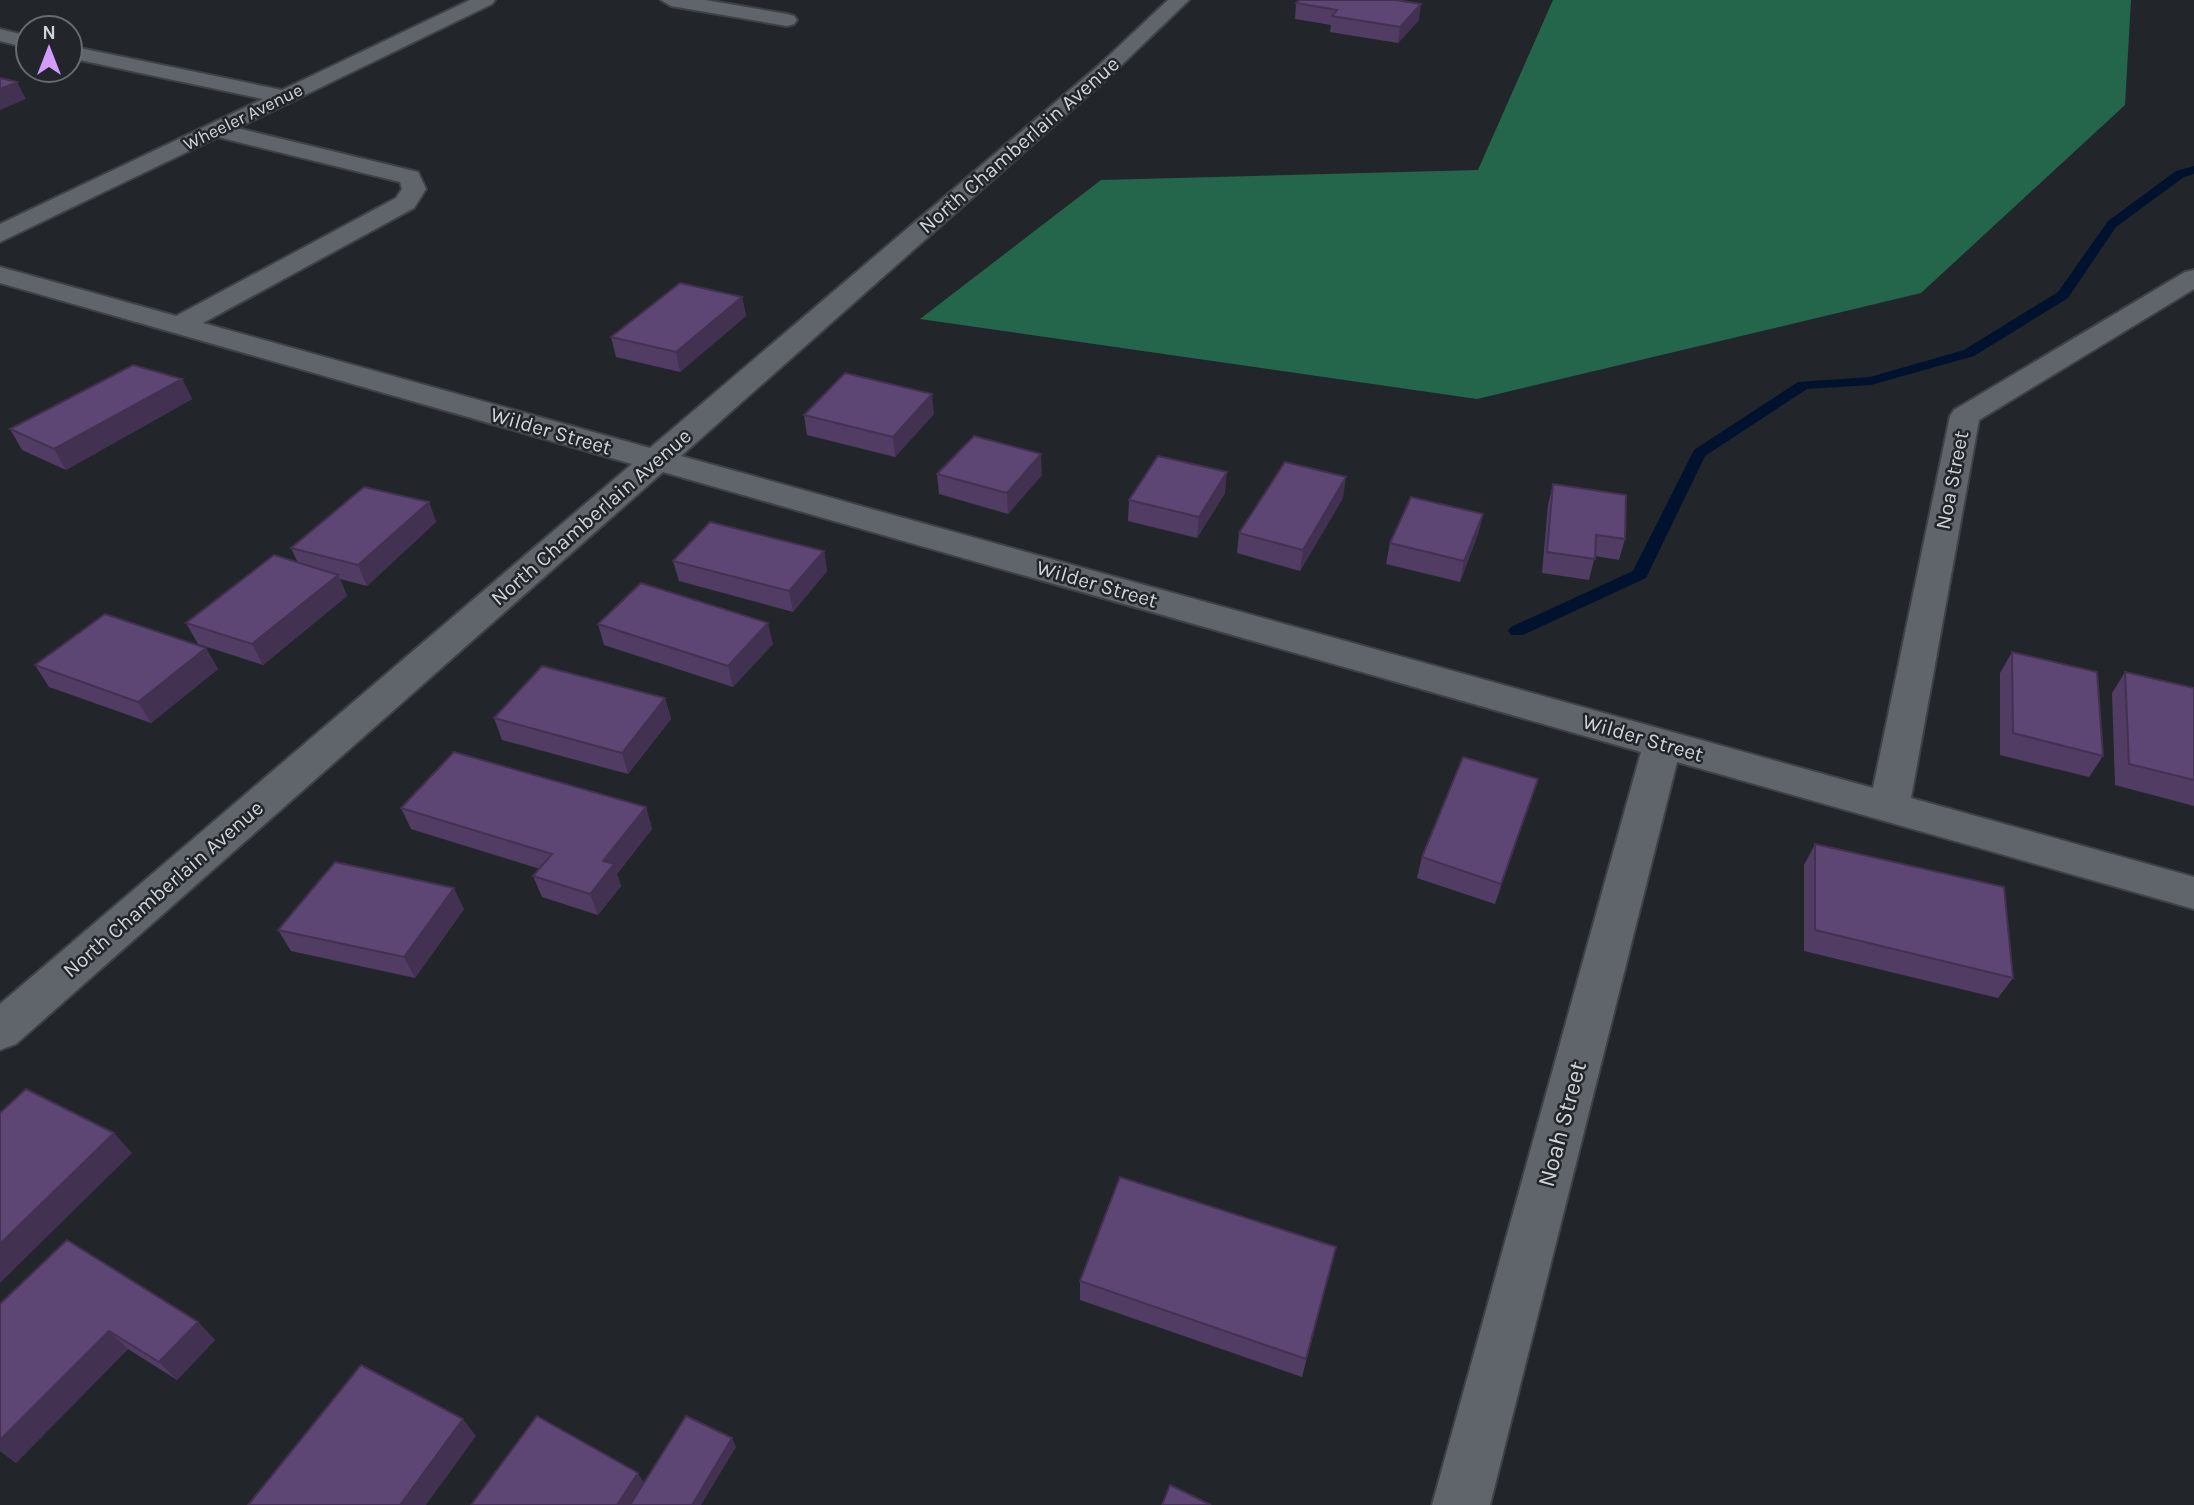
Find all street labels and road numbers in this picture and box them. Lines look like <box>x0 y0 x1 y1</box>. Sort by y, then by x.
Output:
street label: North Chamberlain Avenue <box>914 52 1124 238</box>
street label: Wheeler Avenue <box>180 79 306 155</box>
street label: Wilder Street <box>488 402 614 460</box>
street label: North Chamberlain Avenue <box>486 424 696 610</box>
street label: Noa Street <box>1931 429 1973 531</box>
street label: Wilder Street <box>1034 555 1160 613</box>
street label: Wilder Street <box>1580 709 1706 767</box>
street label: North Chamberlain Avenue <box>58 796 268 982</box>
street label: Noah Street <box>1532 1058 1592 1190</box>

